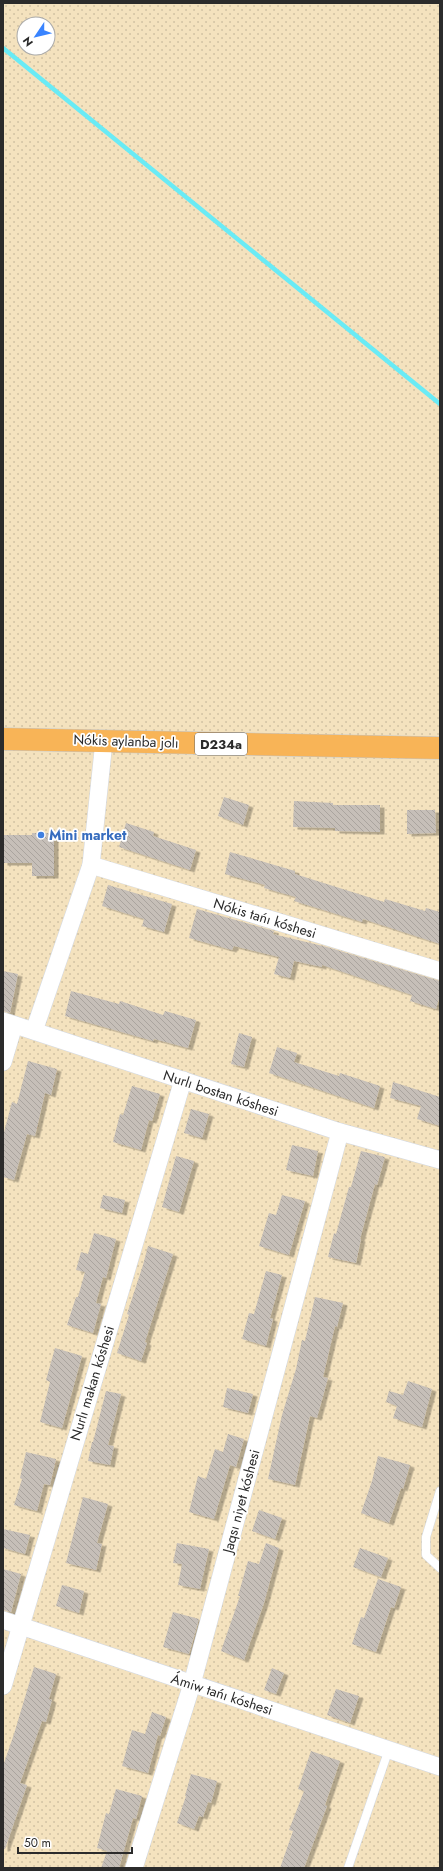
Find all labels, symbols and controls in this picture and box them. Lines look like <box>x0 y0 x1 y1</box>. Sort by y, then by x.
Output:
north arrow <box>16 16 56 56</box>
text: N <box>19 34 37 50</box>
street label: Nókis aylanba jolı <box>73 729 179 753</box>
road number: D234a <box>195 733 247 755</box>
place label: Mini market <box>49 825 127 845</box>
marker: Mini market <box>36 830 46 840</box>
street label: Nókis tańı kóshesi <box>211 893 319 943</box>
street label: Nurlı bostan kóshesi <box>161 1065 281 1121</box>
street label: Nurlı makan kóshesi <box>65 1323 119 1443</box>
street label: Jaqsı niyet kóshesi <box>217 1447 264 1557</box>
street label: Ámiw tańı kóshesi <box>169 1668 275 1720</box>
scale bar <box>18 1829 132 1855</box>
text: 50 m <box>24 1834 51 1852</box>

